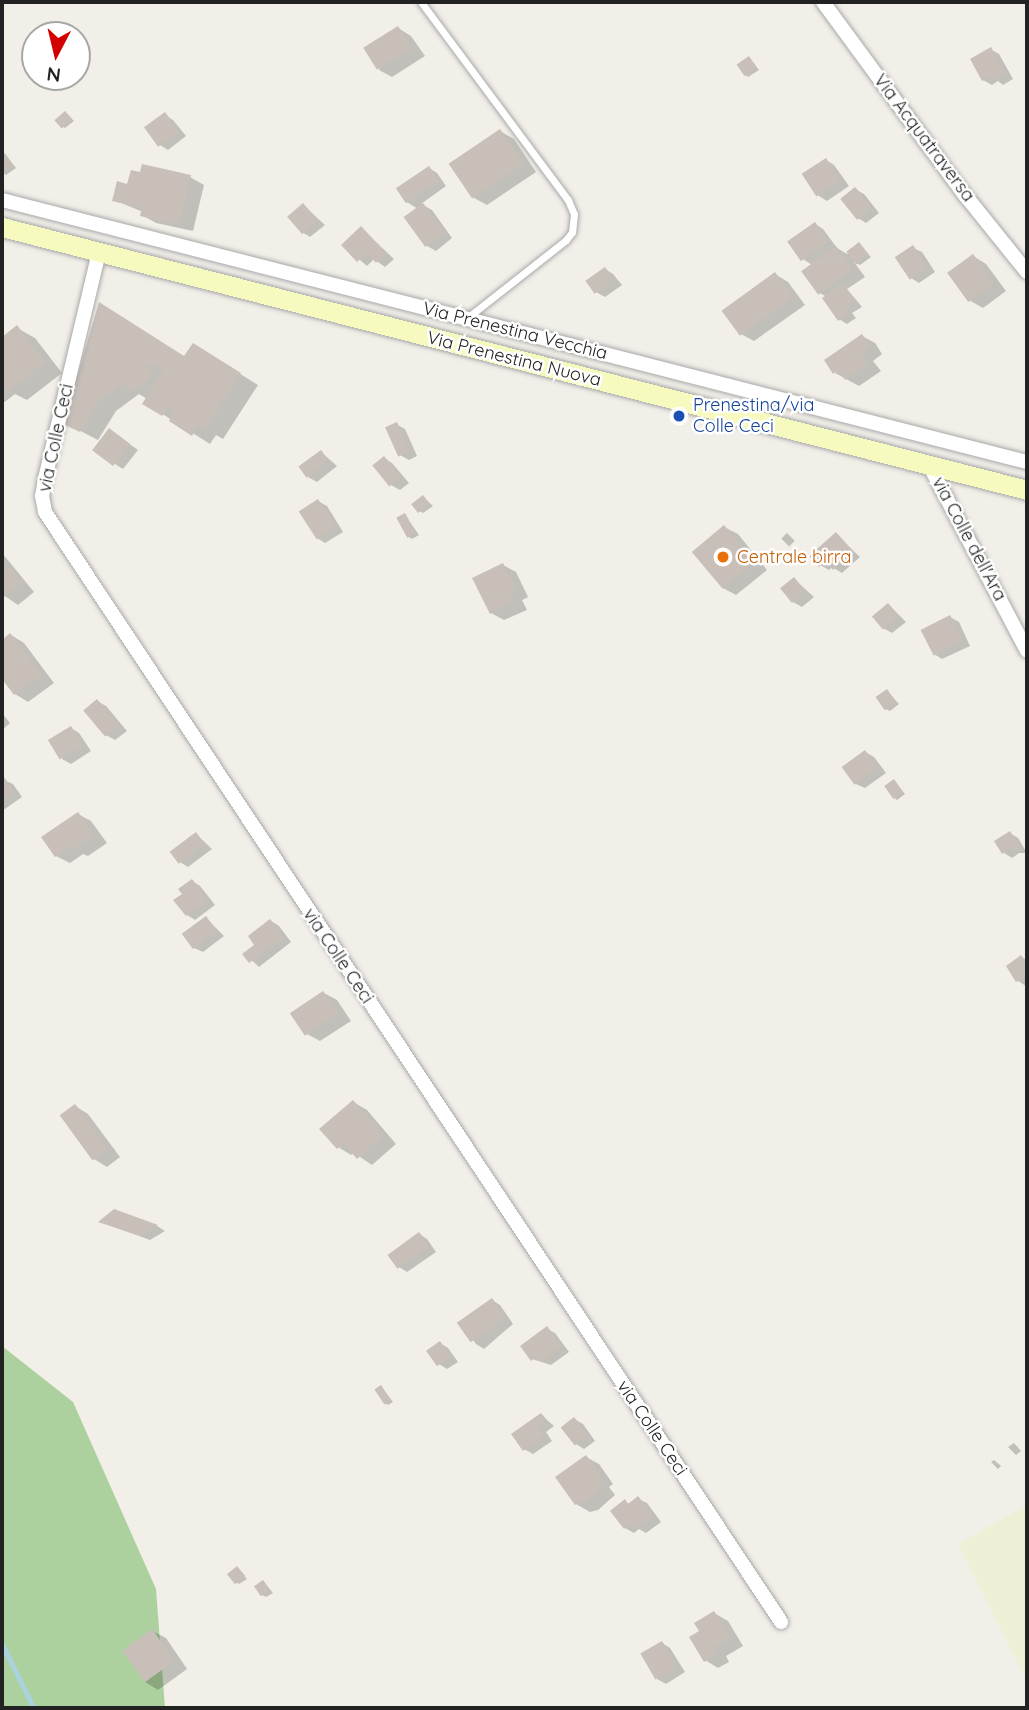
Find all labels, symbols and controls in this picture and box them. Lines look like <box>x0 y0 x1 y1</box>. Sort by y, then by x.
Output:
north arrow <box>21 21 91 91</box>
text: N <box>45 62 62 88</box>
street label: Via Acquatraversa <box>869 70 979 206</box>
street label: Via Prenestina Vecchia <box>420 298 610 364</box>
street label: Via Prenestina Nuova <box>425 327 603 391</box>
street label: via Colle Ceci <box>34 382 78 494</box>
place label: Prenestina/via Colle Ceci <box>693 395 814 438</box>
marker: Prenestina/via Colle Ceci <box>671 408 687 424</box>
street label: via Colle dell'Ara <box>927 473 1011 605</box>
place label: Centrale birra <box>737 546 851 568</box>
marker: Centrale birra <box>715 549 731 565</box>
street label: via Colle Ceci <box>298 904 378 1008</box>
street label: via Colle Ceci <box>612 1376 692 1480</box>

